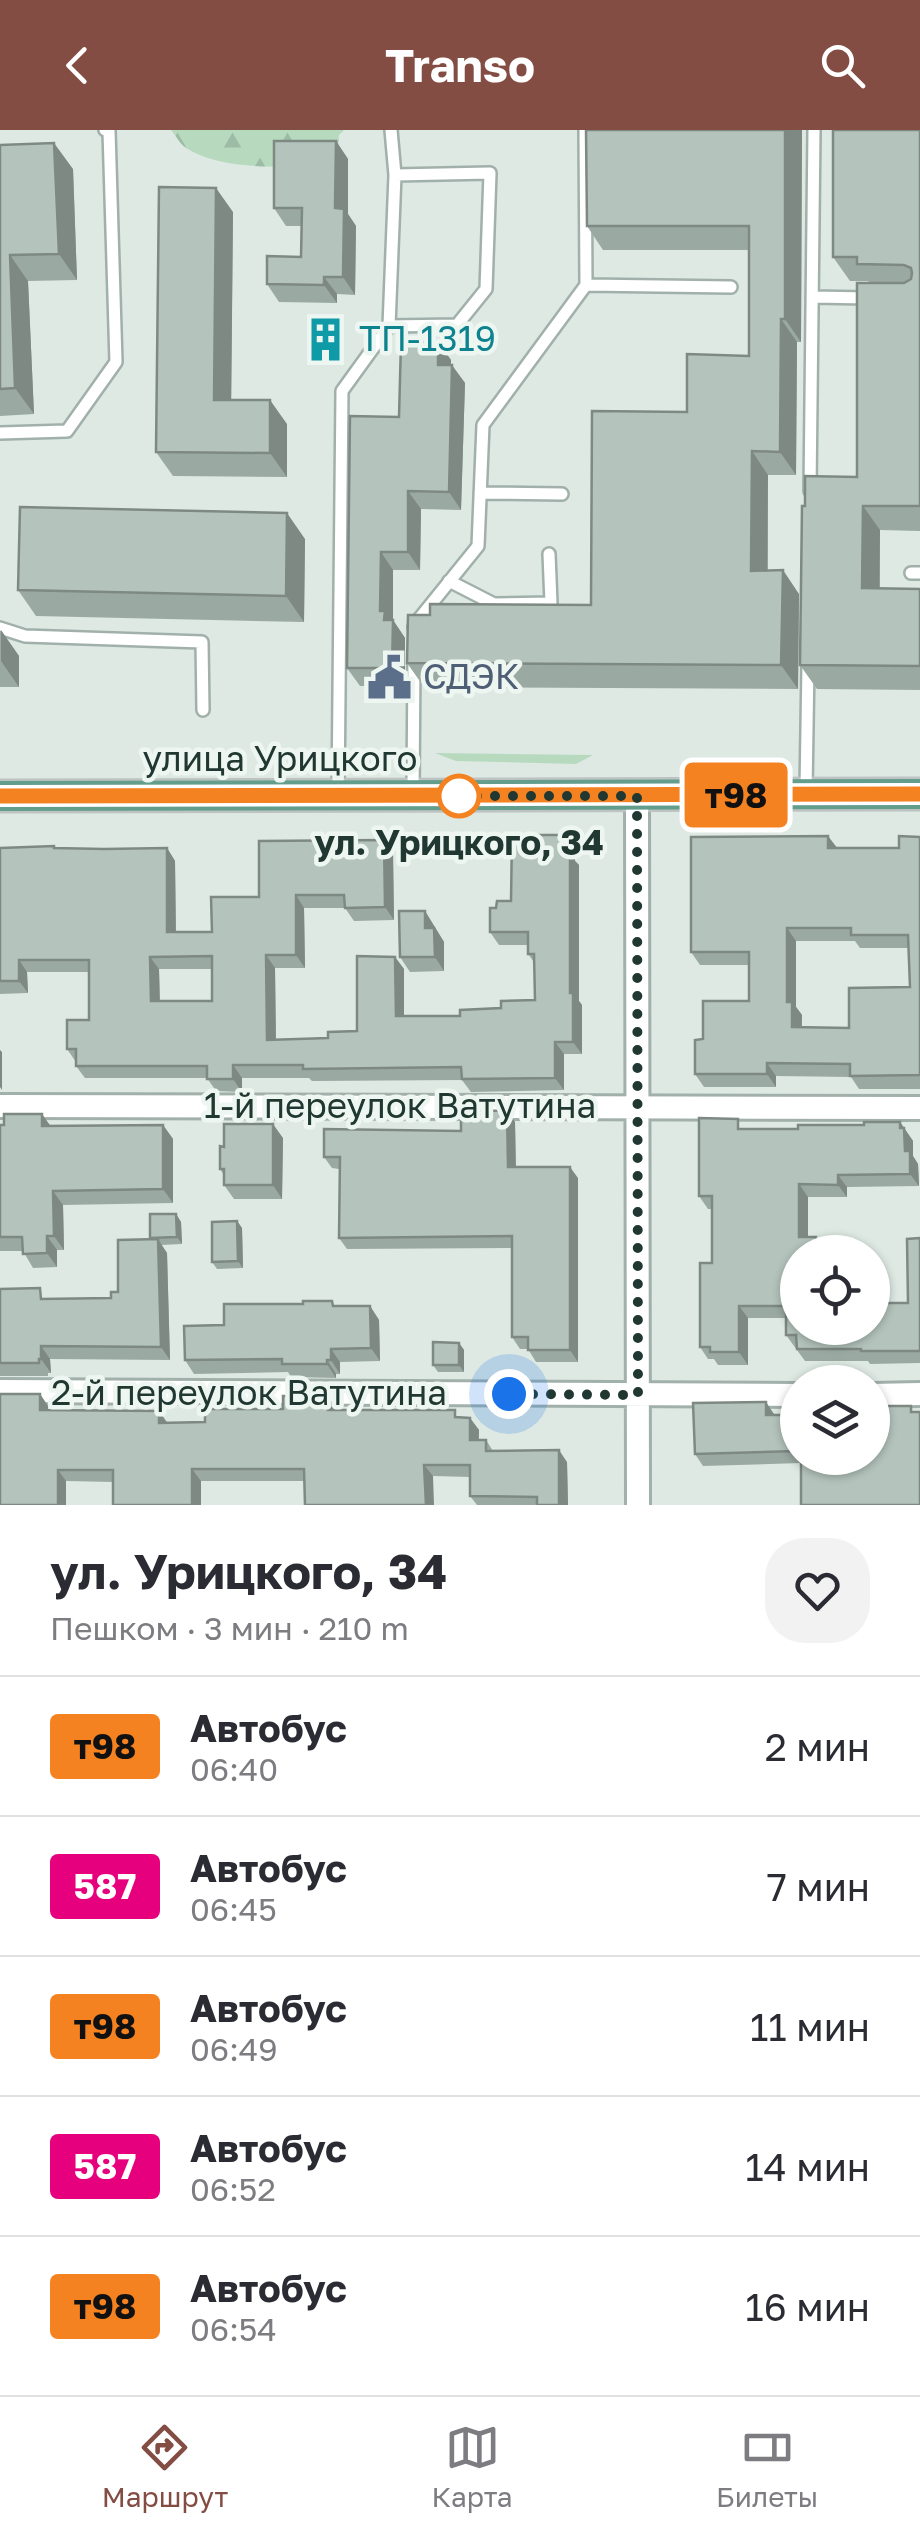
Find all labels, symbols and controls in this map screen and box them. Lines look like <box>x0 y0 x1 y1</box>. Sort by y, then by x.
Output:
icon: back <box>50 38 105 93</box>
text: Transo <box>385 38 535 92</box>
icon: search <box>815 38 870 93</box>
building icon: ТП-1319 <box>302 315 350 363</box>
place label: ТП-1319 <box>359 317 496 359</box>
public building icon: СДЭК <box>366 653 414 701</box>
place label: СДЭК <box>423 655 519 697</box>
street label: улица Урицкого <box>142 737 418 779</box>
line badge: т98 <box>678 762 794 828</box>
text: т98 <box>705 774 767 816</box>
marker: ул. Урицкого, 34 <box>438 775 480 817</box>
place label: ул. Урицкого, 34 <box>314 821 604 863</box>
street label: 1-й переулок Ватутина <box>204 1084 596 1126</box>
map controls <box>780 1235 890 1475</box>
button: locate <box>780 1235 890 1345</box>
button: layers <box>780 1365 890 1475</box>
your location <box>484 1369 534 1419</box>
street label: 2-й переулок Ватутина <box>51 1371 447 1413</box>
button: heart <box>765 1538 870 1643</box>
text: ул. Урицкого, 34 <box>50 1542 447 1600</box>
text: Пешком · 3 мин · 210 m <box>50 1609 409 1647</box>
text: Автобус <box>190 1705 347 1750</box>
text: 2 мин <box>765 1724 870 1769</box>
text: т98 <box>74 1725 136 1767</box>
text: 06:40 <box>190 1750 278 1788</box>
text: Автобус <box>190 1845 347 1890</box>
text: 7 мин <box>767 1864 870 1909</box>
text: 587 <box>74 1865 136 1907</box>
text: 06:45 <box>190 1890 277 1928</box>
text: Автобус <box>190 1985 347 2030</box>
text: 11 мин <box>750 2004 870 2049</box>
text: т98 <box>74 2005 136 2047</box>
text: 06:49 <box>190 2030 278 2068</box>
text: Автобус <box>190 2125 347 2170</box>
text: 14 мин <box>745 2144 870 2189</box>
text: 587 <box>74 2145 136 2187</box>
text: 06:52 <box>190 2170 276 2208</box>
text: Автобус <box>190 2265 347 2310</box>
text: 16 мин <box>745 2284 870 2329</box>
text: т98 <box>74 2285 136 2327</box>
text: 06:54 <box>190 2310 277 2348</box>
tab: Маршрут <box>102 2420 228 2513</box>
tab: Карта <box>432 2420 513 2513</box>
tab: Билеты <box>716 2420 818 2513</box>

